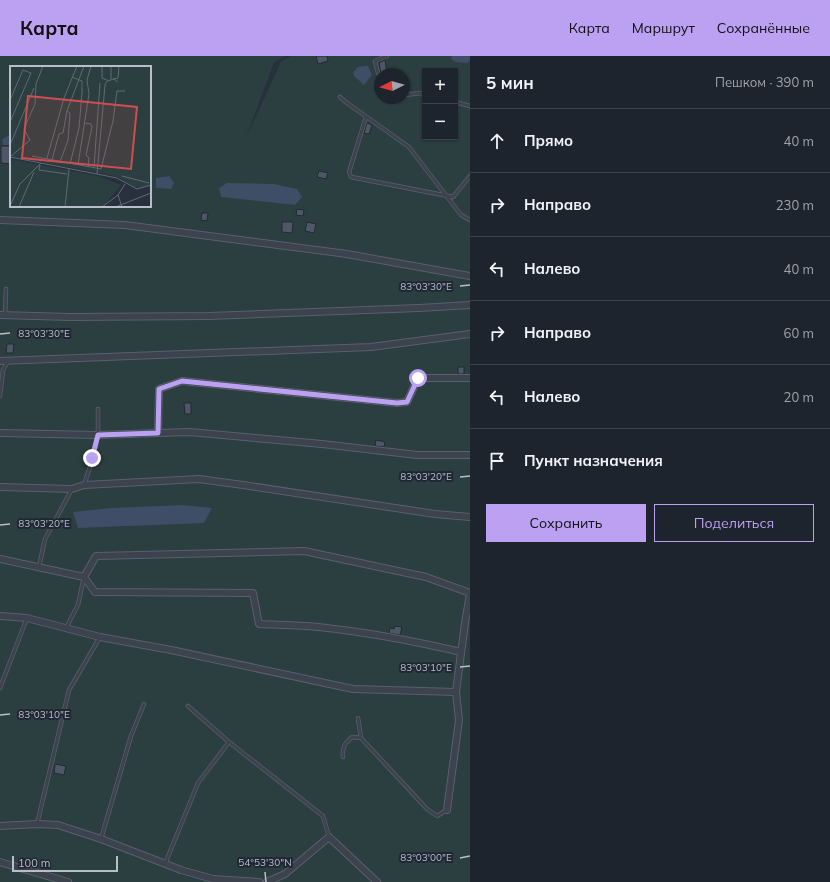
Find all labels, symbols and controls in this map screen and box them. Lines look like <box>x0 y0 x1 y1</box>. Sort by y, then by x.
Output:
text: Карта <box>20 16 78 40</box>
text: Карта <box>569 19 610 37</box>
text: Маршрут <box>632 19 695 37</box>
text: Сохранённые <box>717 19 810 37</box>
inset map <box>10 66 151 207</box>
north arrow <box>374 68 410 104</box>
map controls <box>422 68 458 140</box>
button: + <box>422 68 458 104</box>
text: 5 мин <box>486 72 534 93</box>
text: Пешком · 390 m <box>715 74 814 90</box>
button: − <box>422 104 458 140</box>
icon: ahead <box>486 130 508 152</box>
text: Прямо <box>524 131 573 150</box>
text: 40 m <box>784 133 814 149</box>
icon: right <box>486 194 508 216</box>
text: Направо <box>524 195 591 214</box>
text: 230 m <box>776 197 814 213</box>
icon: left <box>486 258 508 280</box>
text: Налево <box>524 259 580 278</box>
text: 40 m <box>784 261 814 277</box>
text: 83°03'30"E <box>400 280 452 293</box>
icon: right <box>486 322 508 344</box>
text: Направо <box>524 323 591 342</box>
text: 60 m <box>784 325 814 341</box>
text: 83°03'30"E <box>18 327 70 340</box>
route start <box>409 369 427 387</box>
icon: left <box>486 386 508 408</box>
text: Налево <box>524 387 580 406</box>
text: 20 m <box>784 389 814 405</box>
route end <box>83 449 101 467</box>
icon: arrive <box>486 450 508 472</box>
text: Пункт назначения <box>524 451 663 470</box>
text: 83°03'20"E <box>400 470 452 483</box>
button: Сохранить <box>486 504 646 542</box>
button: Поделиться <box>654 504 814 542</box>
text: 83°03'20"E <box>18 517 70 530</box>
text: 83°03'10"E <box>400 661 452 674</box>
text: 83°03'10"E <box>18 708 70 721</box>
text: 83°03'00"E <box>400 851 452 864</box>
scale bar <box>12 854 118 873</box>
text: 100 m <box>18 856 50 870</box>
text: 54°53'30"N <box>238 856 292 869</box>

